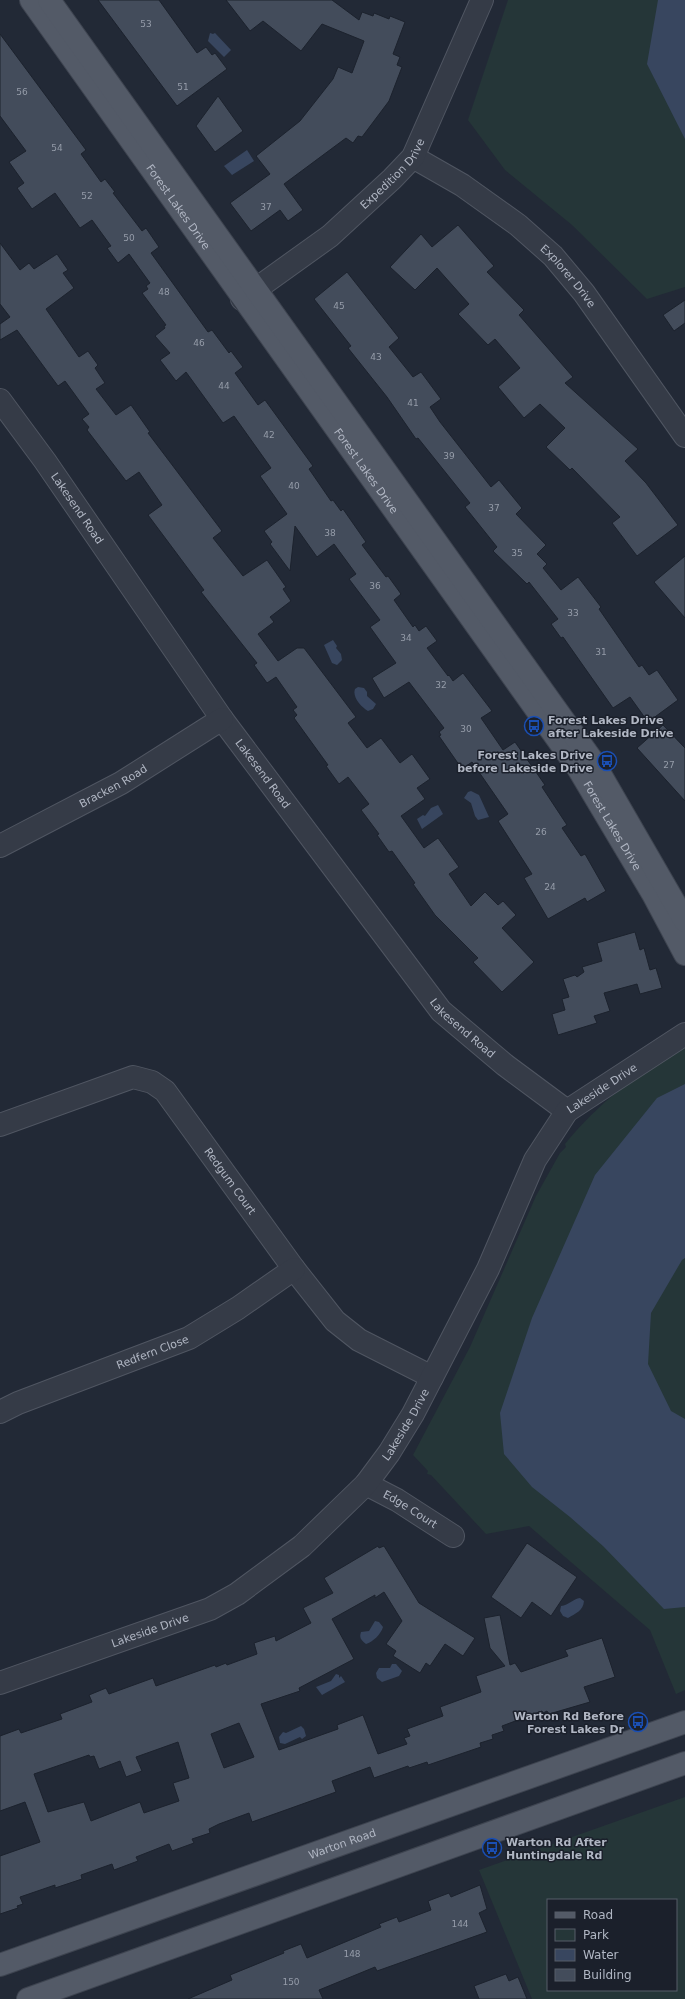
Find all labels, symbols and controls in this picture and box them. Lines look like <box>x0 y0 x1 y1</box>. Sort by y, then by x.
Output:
house number: 53 <box>140 19 152 29</box>
house number: 51 <box>177 82 189 92</box>
house number: 56 <box>16 87 28 97</box>
street label: Expedition Drive <box>358 136 427 212</box>
house number: 54 <box>51 143 63 153</box>
street label: Forest Lakes Drive <box>143 162 213 252</box>
house number: 52 <box>81 191 93 201</box>
house number: 37 <box>260 202 272 212</box>
house number: 50 <box>123 233 135 243</box>
street label: Explorer Drive <box>538 242 598 310</box>
house number: 48 <box>158 287 170 297</box>
house number: 45 <box>333 301 345 311</box>
house number: 46 <box>193 338 205 348</box>
house number: 43 <box>370 352 382 362</box>
house number: 44 <box>218 381 230 391</box>
house number: 41 <box>407 398 419 408</box>
street label: Forest Lakes Drive <box>331 426 401 516</box>
house number: 42 <box>263 430 275 440</box>
house number: 39 <box>443 451 455 461</box>
street label: Lakesend Road <box>48 470 106 546</box>
house number: 40 <box>288 481 300 491</box>
house number: 37 <box>488 503 500 513</box>
house number: 38 <box>324 528 336 538</box>
house number: 35 <box>511 548 523 558</box>
house number: 36 <box>369 581 381 591</box>
house number: 33 <box>567 608 579 618</box>
house number: 34 <box>400 633 412 643</box>
house number: 31 <box>595 647 607 657</box>
house number: 32 <box>435 680 447 690</box>
place label: Forest Lakes Drive after Lakeside Drive <box>548 714 674 740</box>
bus stop icon: Forest Lakes Drive after Lakeside Drive <box>523 715 545 737</box>
house number: 30 <box>460 724 472 734</box>
street label: Lakesend Road <box>232 737 293 811</box>
place label: Forest Lakes Drive before Lakeside Drive <box>457 749 593 775</box>
bus stop icon: Forest Lakes Drive before Lakeside Drive <box>596 750 618 772</box>
house number: 27 <box>663 760 675 770</box>
street label: Bracken Road <box>77 762 150 811</box>
street label: Forest Lakes Drive <box>580 779 644 873</box>
house number: 26 <box>535 827 547 837</box>
house number: 24 <box>544 882 556 892</box>
street label: Lakesend Road <box>427 996 498 1061</box>
street label: Lakeside Drive <box>565 1061 640 1116</box>
street label: Redgum Court <box>201 1145 259 1218</box>
street label: Redfern Close <box>115 1333 191 1372</box>
street label: Lakeside Drive <box>380 1386 432 1463</box>
street label: Edge Court <box>381 1488 440 1532</box>
street label: Lakeside Drive <box>110 1611 191 1650</box>
place label: Warton Rd Before Forest Lakes Dr <box>514 1710 625 1736</box>
bus stop icon: Warton Rd Before Forest Lakes Dr <box>627 1711 649 1733</box>
street label: Warton Road <box>307 1826 378 1862</box>
place label: Warton Rd After Huntingdale Rd <box>506 1836 607 1862</box>
bus stop icon: Warton Rd After Huntingdale Rd <box>481 1837 503 1859</box>
legend <box>547 1899 677 1991</box>
text: Road <box>583 1908 613 1922</box>
house number: 144 <box>451 1919 469 1929</box>
text: Park <box>583 1928 609 1942</box>
text: Water <box>583 1948 619 1962</box>
house number: 148 <box>343 1949 361 1959</box>
text: Building <box>583 1968 632 1982</box>
house number: 150 <box>282 1977 300 1987</box>

